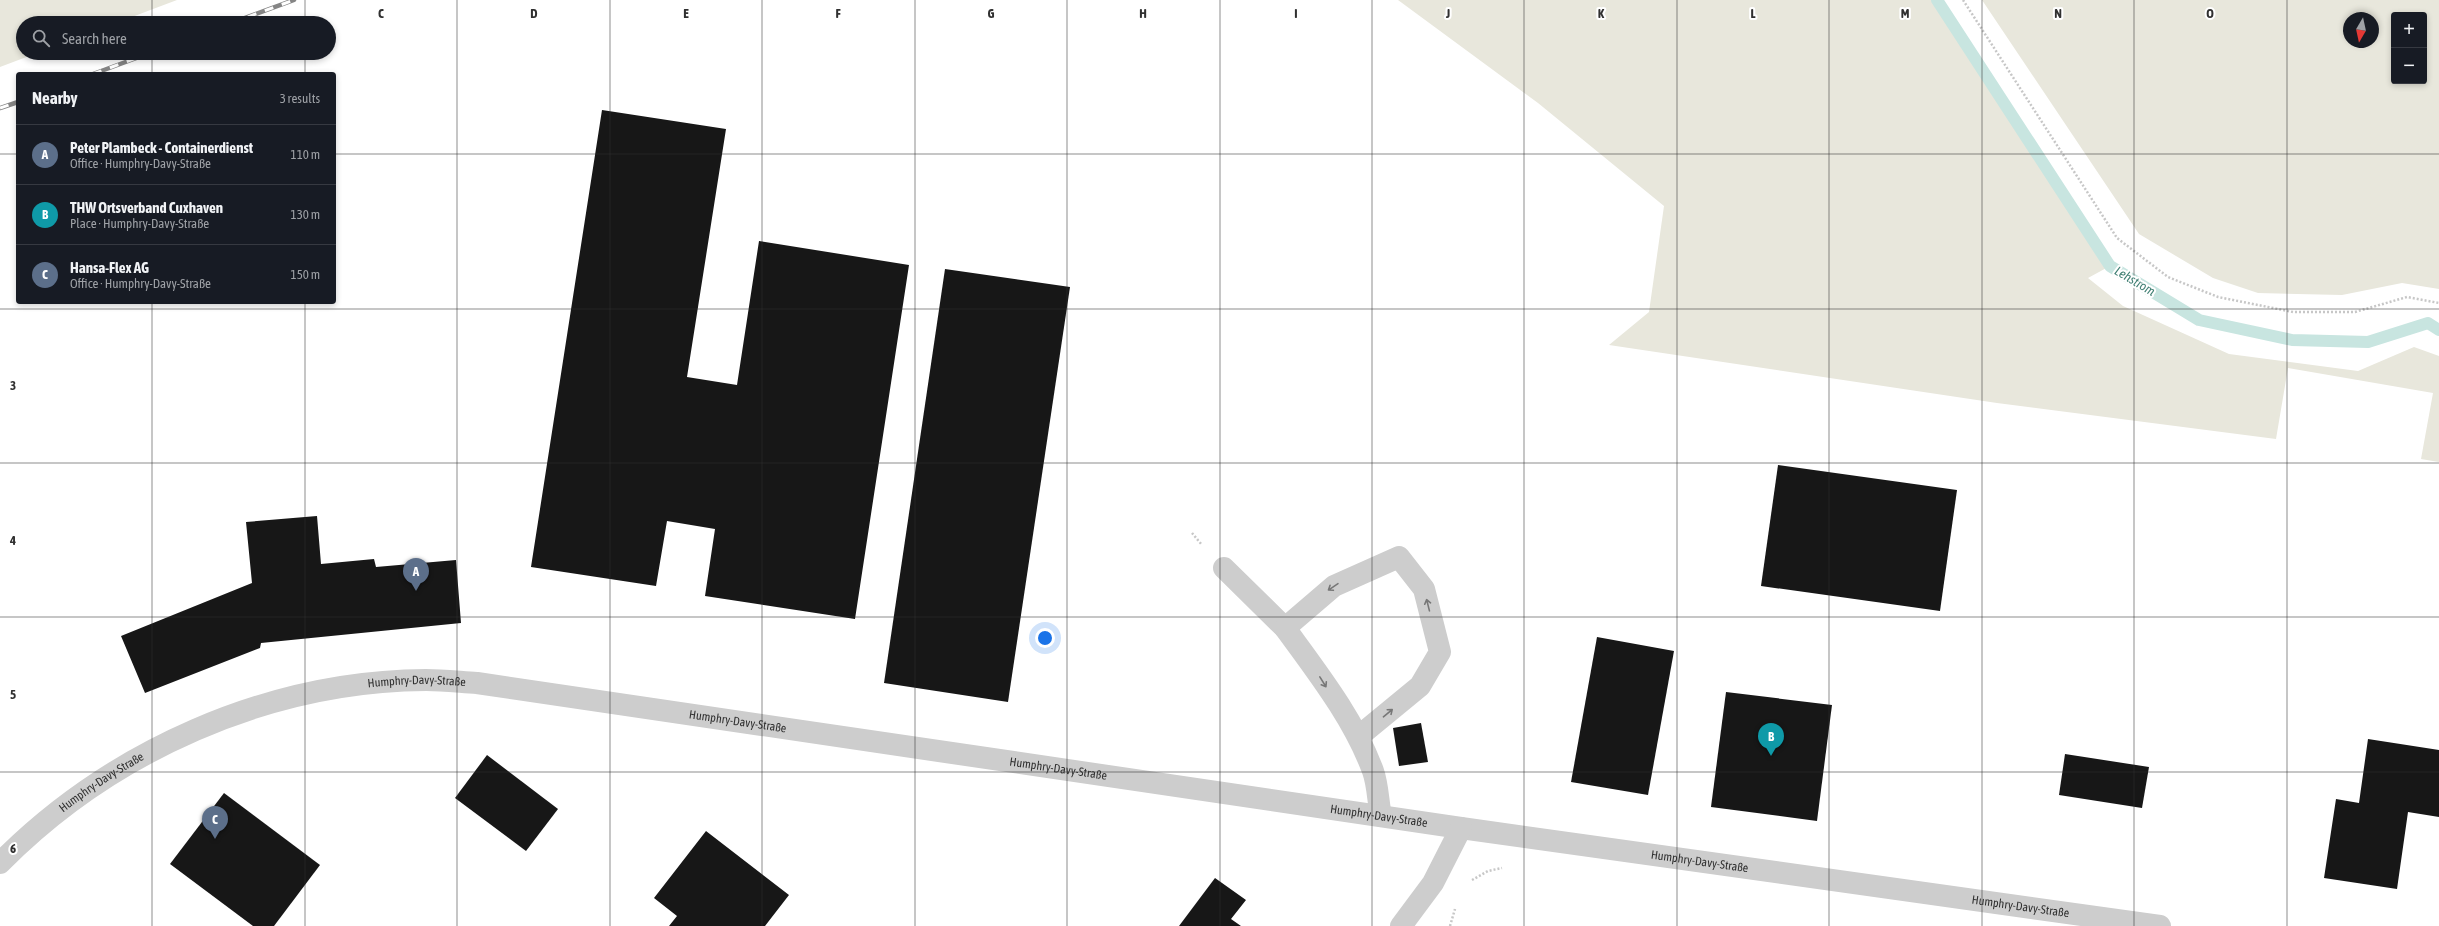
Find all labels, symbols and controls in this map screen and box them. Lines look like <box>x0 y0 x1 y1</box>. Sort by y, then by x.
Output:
text: C <box>378 6 384 21</box>
text: D <box>530 6 538 21</box>
text: E <box>683 6 689 21</box>
text: F <box>835 6 841 21</box>
text: G <box>988 6 995 21</box>
text: H <box>1139 6 1147 21</box>
text: I <box>1294 6 1298 21</box>
text: J <box>1445 6 1450 21</box>
text: K <box>1598 6 1605 21</box>
text: L <box>1750 6 1756 21</box>
text: M <box>1901 6 1910 21</box>
text: N <box>2054 6 2062 21</box>
text: O <box>2206 6 2214 21</box>
north arrow <box>2343 12 2379 48</box>
map controls <box>2391 12 2427 84</box>
button: + <box>2391 12 2427 48</box>
search box <box>16 16 336 60</box>
icon: search <box>30 27 52 49</box>
text: Search here <box>62 30 127 47</box>
button: − <box>2391 48 2427 84</box>
text: Nearby <box>32 88 78 108</box>
text: 3 results <box>280 91 320 106</box>
text: Peter Plambeck - Containerdienst <box>70 139 253 156</box>
text: A <box>42 147 48 162</box>
text: 110 m <box>291 147 320 162</box>
text: Office · Humphry-Davy-Straße <box>70 156 211 171</box>
text: THW Ortsverband Cuxhaven <box>70 199 223 216</box>
text: B <box>42 207 48 222</box>
text: 130 m <box>291 207 320 222</box>
text: Place · Humphry-Davy-Straße <box>70 216 209 231</box>
text: Hansa-Flex AG <box>70 259 149 276</box>
water label: Lehstrom <box>2112 263 2158 299</box>
text: C <box>42 267 48 282</box>
text: 150 m <box>291 267 320 282</box>
text: Office · Humphry-Davy-Straße <box>70 276 211 291</box>
text: 3 <box>10 378 16 393</box>
text: 4 <box>9 533 16 548</box>
pin: A <box>403 558 429 591</box>
one-way arrow <box>1328 583 1339 591</box>
one-way arrow <box>1424 599 1431 612</box>
your location <box>1035 628 1055 648</box>
street label: Humphry-Davy-Straße <box>367 673 466 690</box>
one-way arrow <box>1319 676 1327 688</box>
text: 5 <box>10 687 16 702</box>
street label: Humphry-Davy-Straße <box>688 707 787 736</box>
one-way arrow <box>1382 708 1393 717</box>
pin: B <box>1758 723 1784 756</box>
street label: Humphry-Davy-Straße <box>56 750 146 815</box>
street label: Humphry-Davy-Straße <box>1009 755 1108 783</box>
street label: Humphry-Davy-Straße <box>1329 802 1428 830</box>
pin: C <box>202 806 228 839</box>
text: 6 <box>10 841 16 856</box>
street label: Humphry-Davy-Straße <box>1650 848 1749 875</box>
street label: Humphry-Davy-Straße <box>1971 893 2070 920</box>

